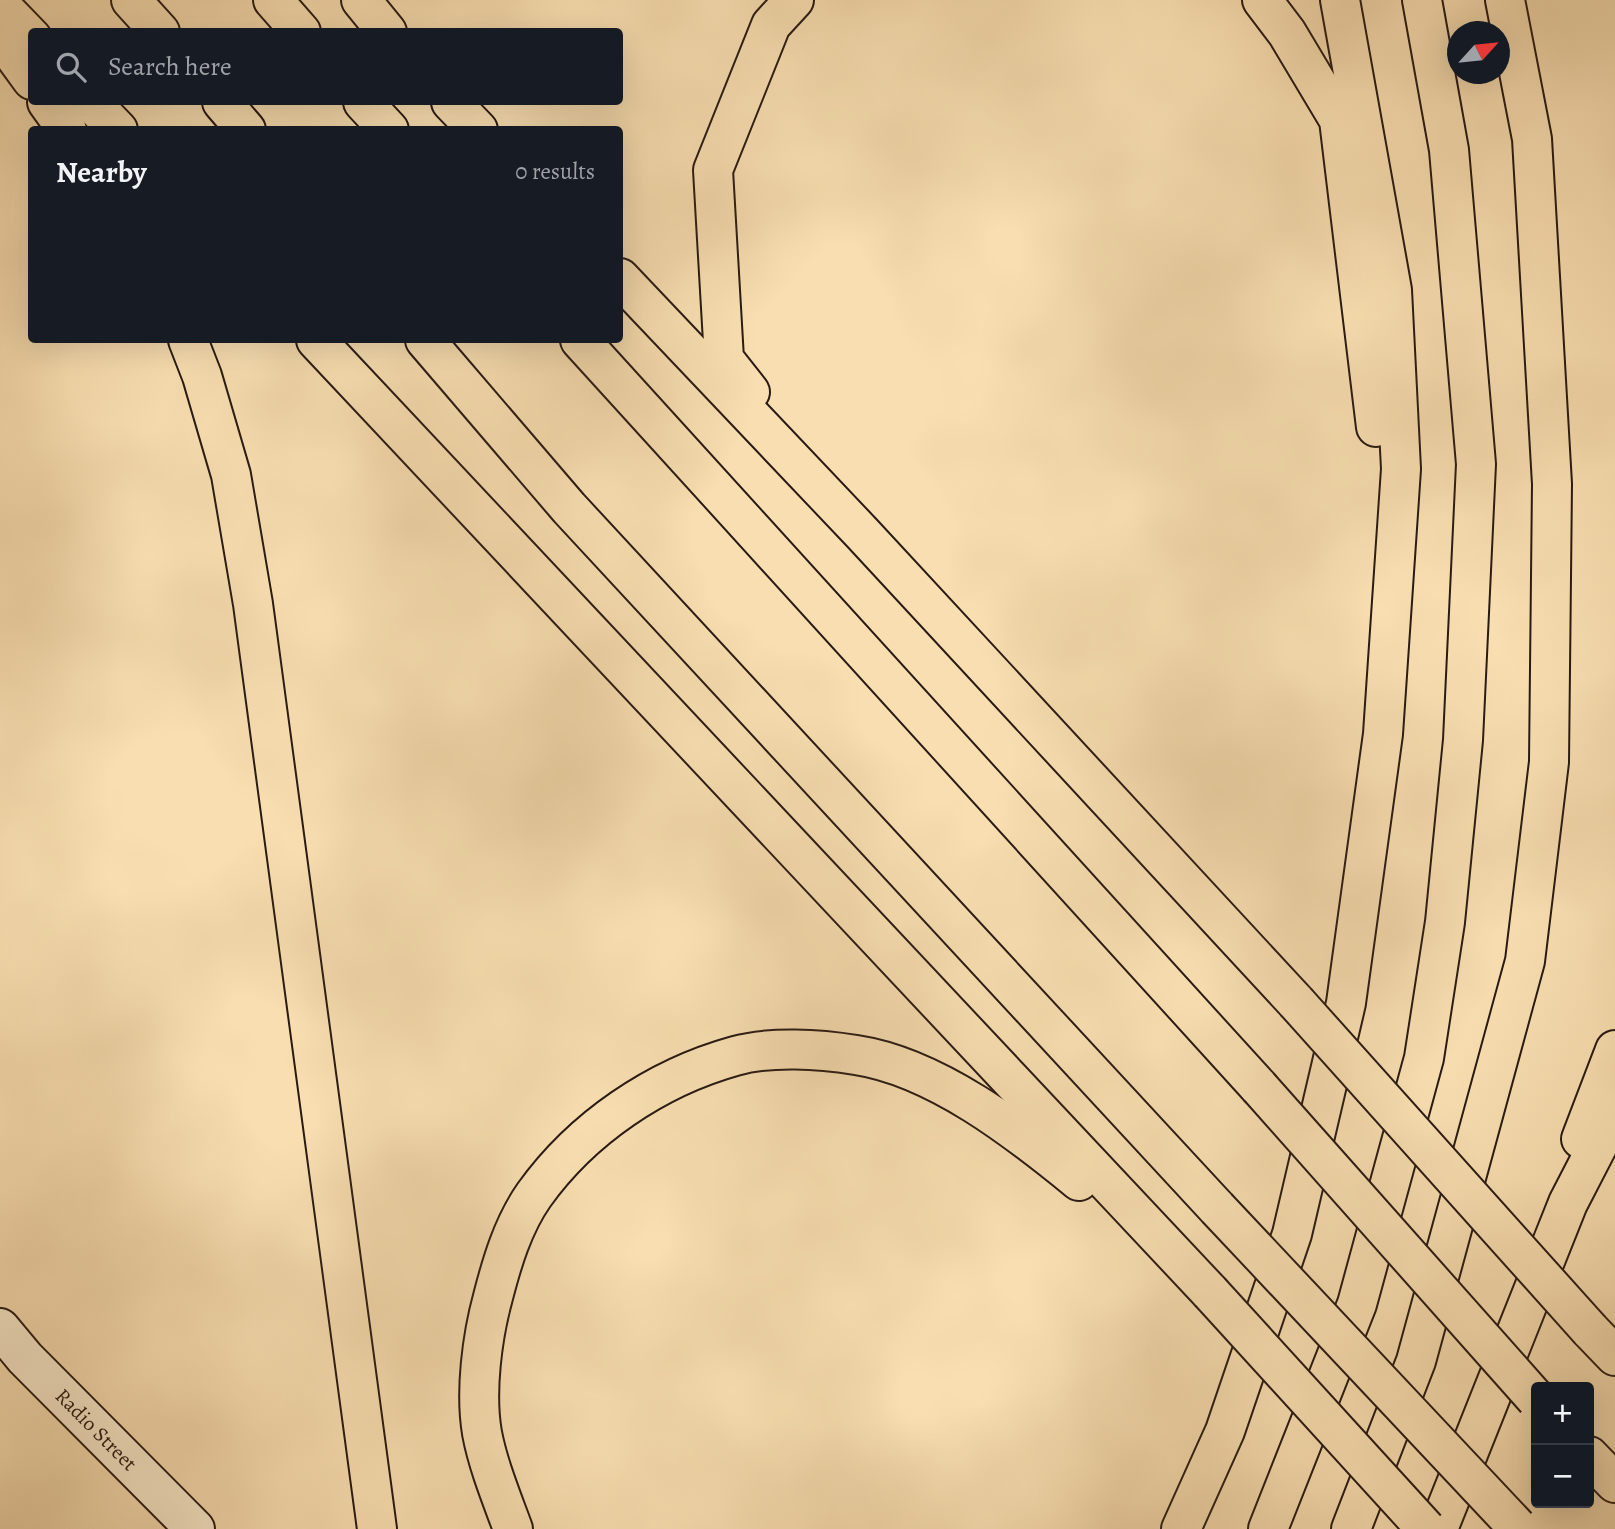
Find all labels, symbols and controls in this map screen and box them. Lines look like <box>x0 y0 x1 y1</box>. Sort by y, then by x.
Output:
north arrow <box>1447 21 1510 84</box>
search box <box>28 28 623 105</box>
icon: search <box>52 48 90 86</box>
text: Search here <box>108 49 232 84</box>
text: Nearby <box>56 152 147 192</box>
text: 0 results <box>515 156 595 187</box>
street label: Radio Street <box>49 1382 143 1477</box>
map controls <box>1531 1382 1594 1508</box>
button: + <box>1531 1382 1594 1445</box>
button: − <box>1531 1445 1594 1508</box>

